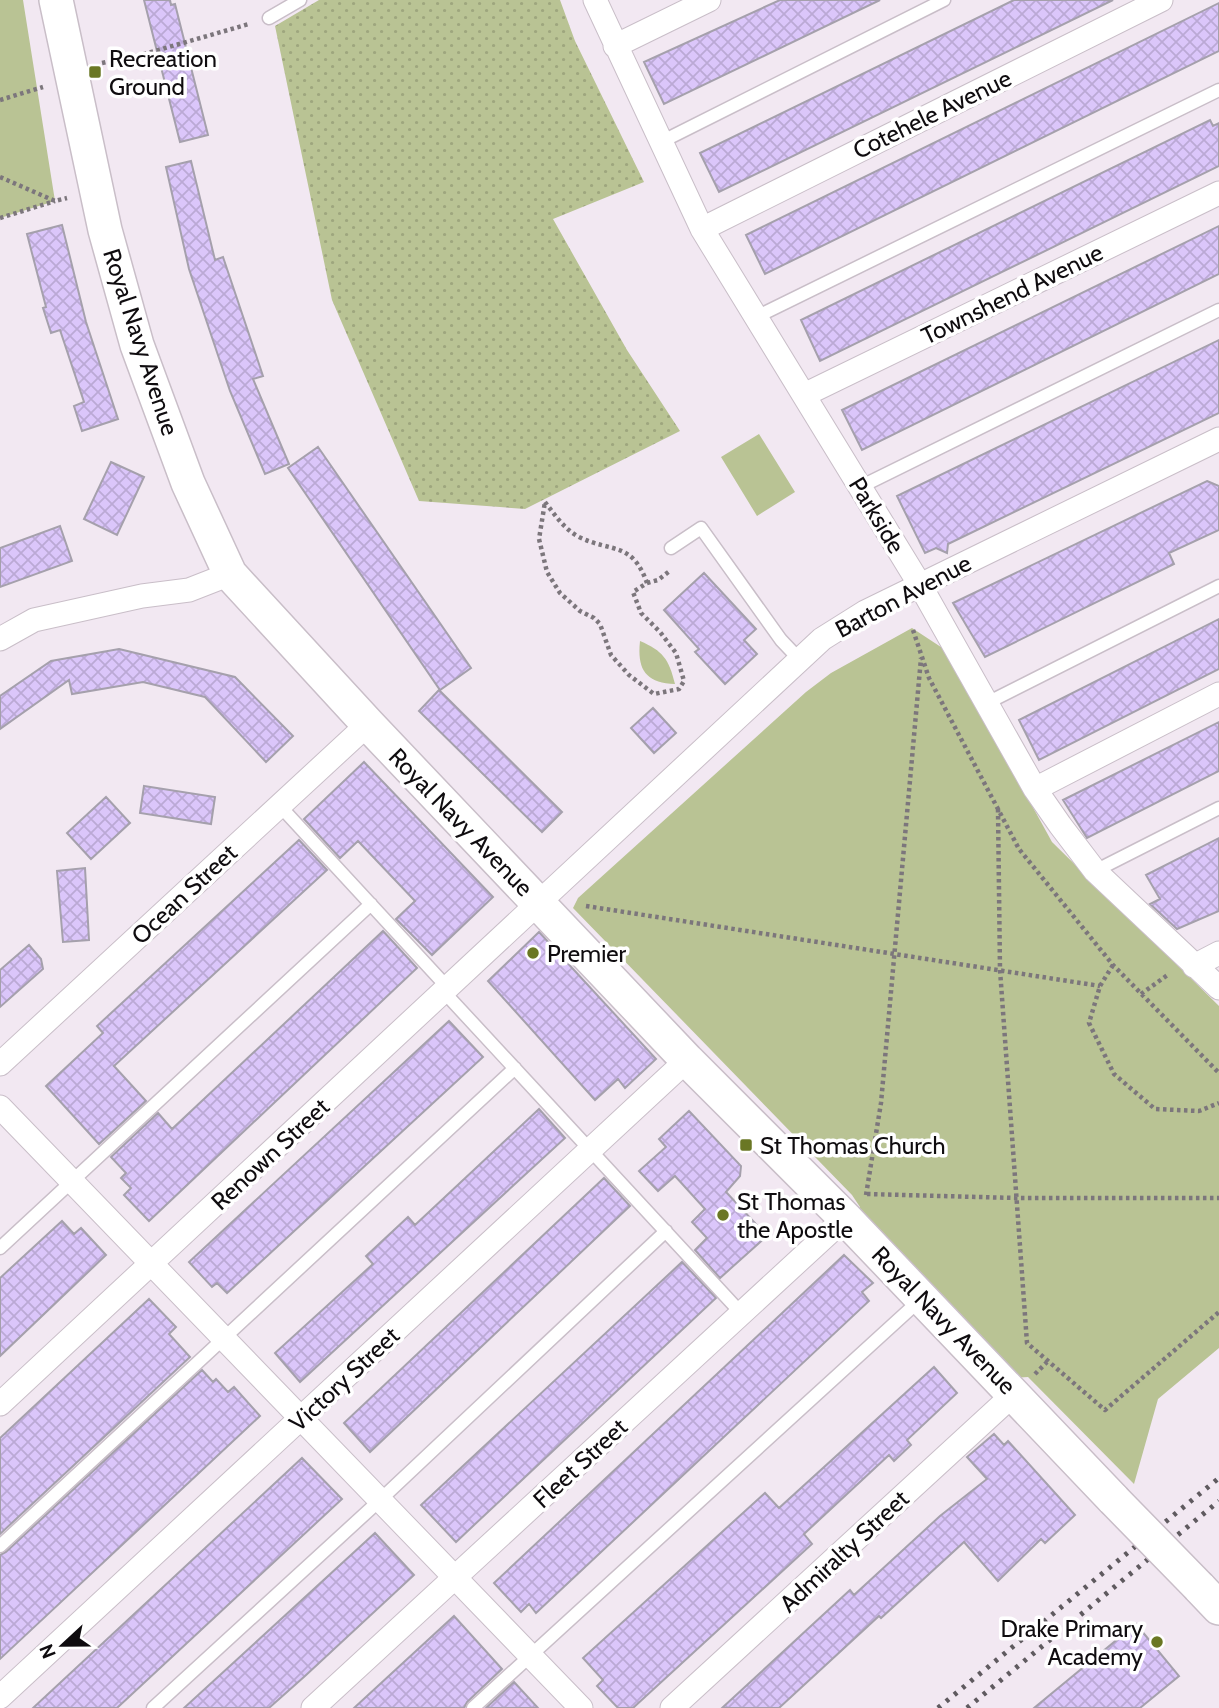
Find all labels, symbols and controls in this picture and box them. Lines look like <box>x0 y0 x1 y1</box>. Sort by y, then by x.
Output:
place label: Recreation Ground <box>109 44 217 101</box>
street label: Cotehele Avenue <box>848 63 1016 165</box>
marker: Recreation Ground <box>87 64 103 80</box>
street label: Townshend Avenue <box>917 238 1107 350</box>
street label: Royal Navy Avenue <box>97 245 185 439</box>
street label: Parkside <box>843 472 911 558</box>
street label: Barton Avenue <box>830 548 976 644</box>
street label: Royal Navy Avenue <box>383 742 539 902</box>
street label: Ocean Street <box>125 838 243 950</box>
place label: Premier <box>547 939 627 968</box>
marker: Premier <box>525 945 541 961</box>
street label: Renown Street <box>205 1092 335 1216</box>
place label: St Thomas Church <box>760 1131 945 1160</box>
marker: St Thomas Church <box>738 1137 754 1153</box>
place label: St Thomas the Apostle <box>737 1187 853 1244</box>
marker: St Thomas the Apostle <box>715 1207 731 1223</box>
street label: Royal Navy Avenue <box>866 1240 1022 1400</box>
street label: Victory Street <box>283 1321 405 1437</box>
street label: Fleet Street <box>527 1412 633 1514</box>
street label: Admiralty Street <box>774 1484 914 1618</box>
north arrow <box>28 1610 98 1680</box>
place label: Drake Primary Academy <box>1000 1614 1143 1671</box>
marker: Drake Primary Academy <box>1149 1634 1165 1650</box>
text: N <box>35 1641 61 1662</box>

